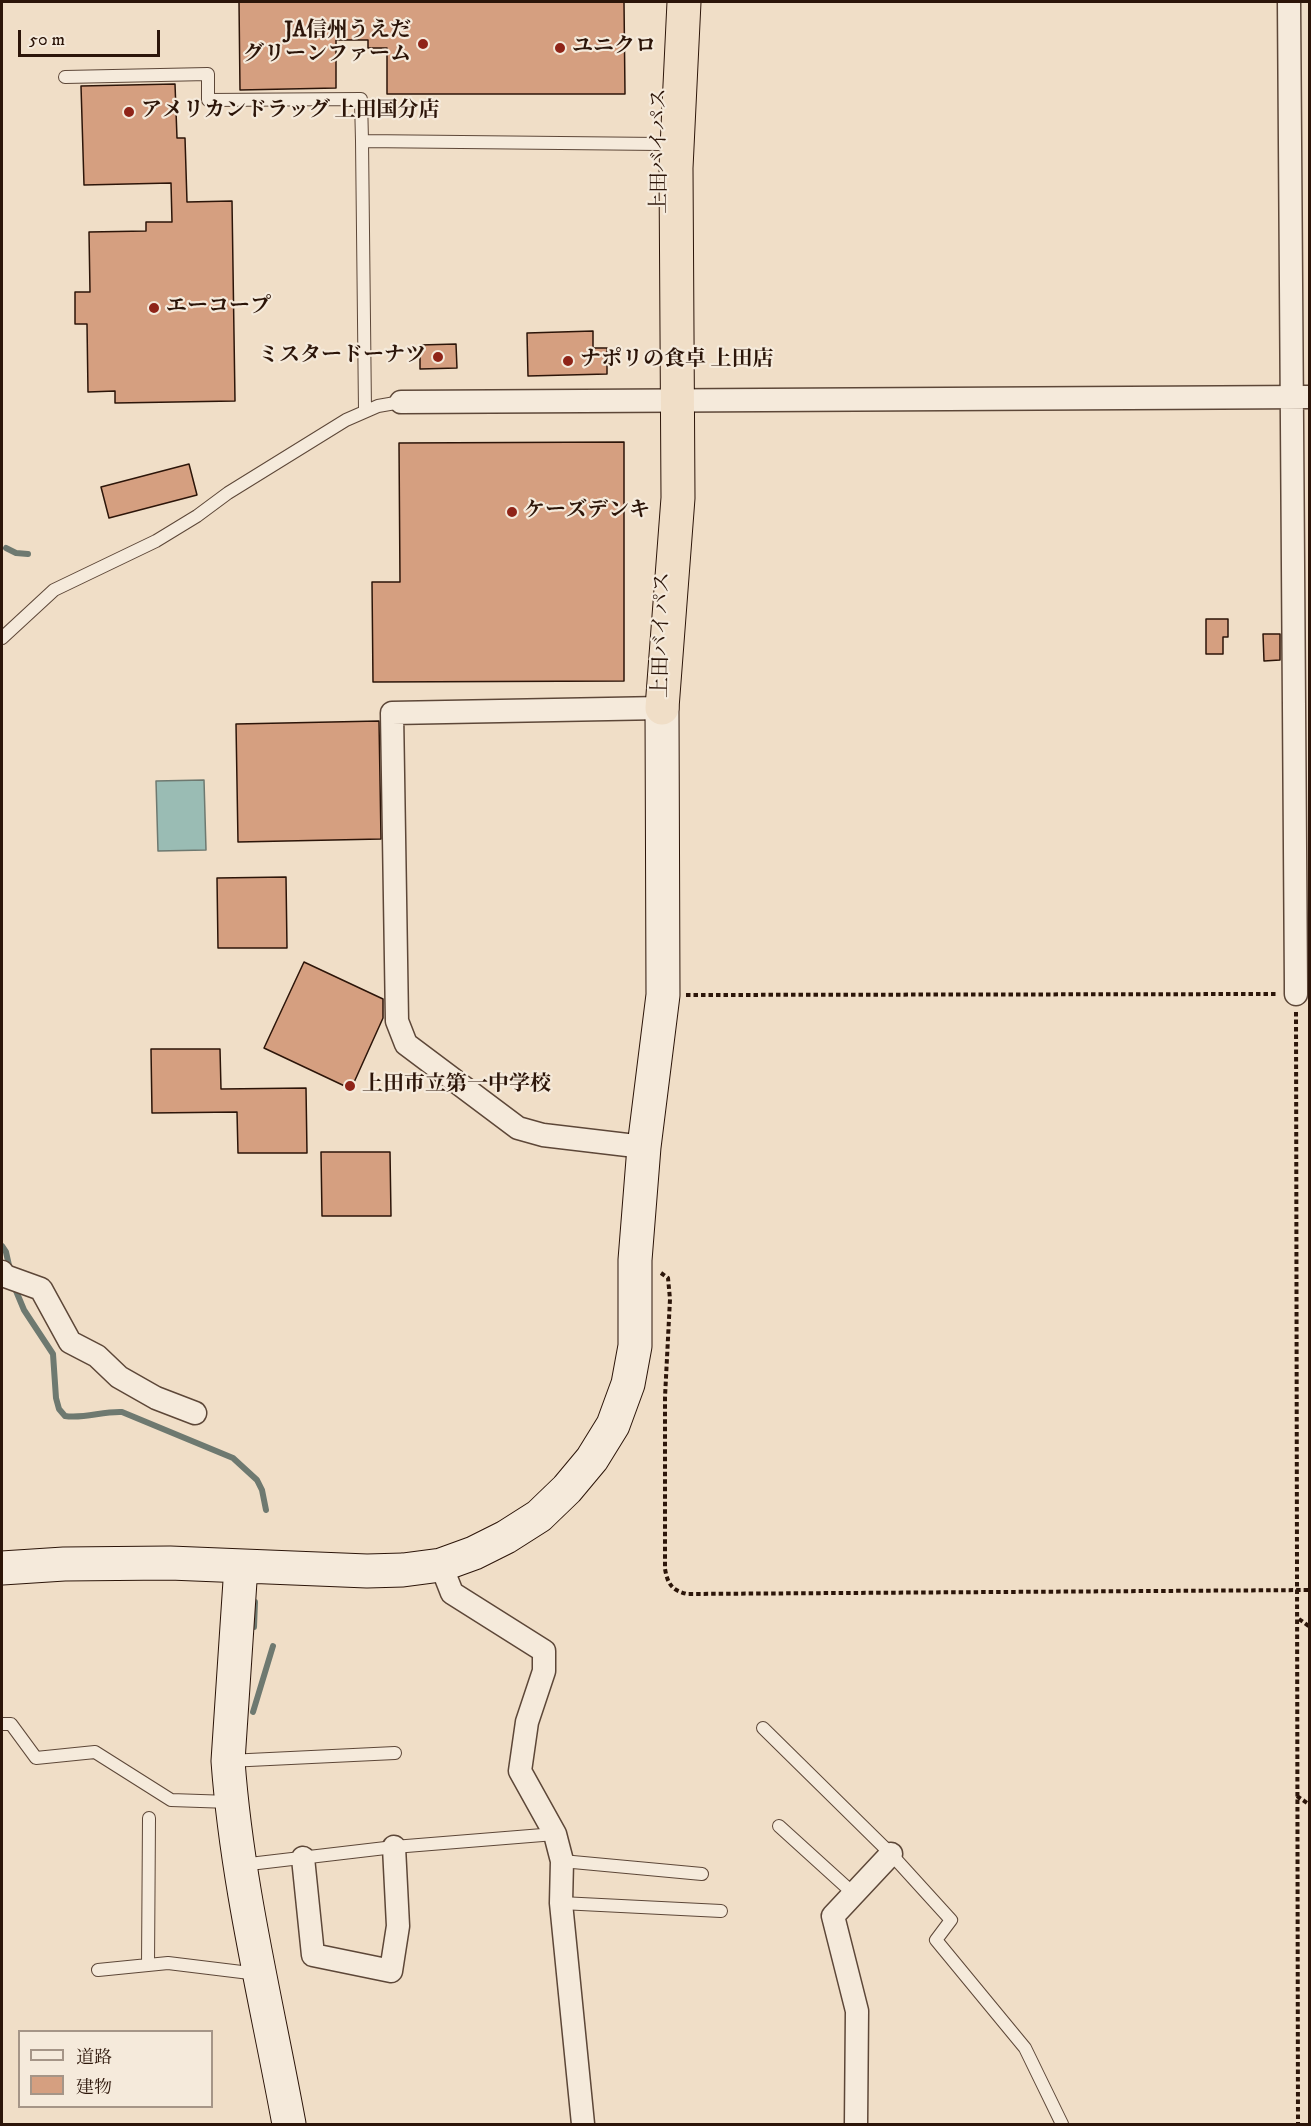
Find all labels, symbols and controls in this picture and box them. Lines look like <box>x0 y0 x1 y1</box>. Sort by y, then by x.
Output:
scale bar <box>21 18 164 56</box>
place label: JA信州うえだ グリーンファーム <box>243 19 411 69</box>
text: 50 m <box>29 29 65 51</box>
place label: ユニクロ <box>572 35 656 61</box>
marker: JA信州うえだ グリーンファーム <box>416 37 430 51</box>
marker: ユニクロ <box>553 41 567 55</box>
street label: 上田バイパス <box>648 88 674 214</box>
place label: アメリカンドラッグ 上田国分店 <box>141 99 440 125</box>
marker: アメリカンドラッグ 上田国分店 <box>122 105 136 119</box>
place label: エーコープ <box>166 295 271 321</box>
marker: エーコープ <box>147 301 161 315</box>
place label: ミスタードーナツ <box>258 344 426 370</box>
place label: ナポリの食卓 上田店 <box>580 348 774 374</box>
marker: ミスタードーナツ <box>431 350 445 364</box>
marker: ナポリの食卓 上田店 <box>561 354 575 368</box>
place label: ケーズデンキ <box>524 499 650 525</box>
marker: ケーズデンキ <box>505 505 519 519</box>
street label: 上田バイパス <box>649 572 677 698</box>
place label: 上田市立第一中学校 <box>362 1073 551 1099</box>
marker: 上田市立第一中学校 <box>343 1079 357 1093</box>
legend <box>18 2030 213 2108</box>
text: 道路 <box>76 2047 112 2069</box>
text: 建物 <box>76 2077 112 2099</box>

